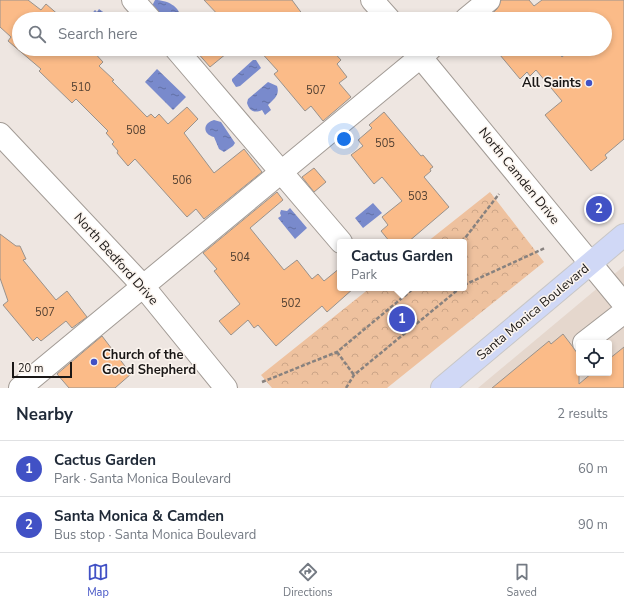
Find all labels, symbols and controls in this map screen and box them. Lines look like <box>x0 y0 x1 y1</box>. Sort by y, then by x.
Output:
search box <box>12 12 612 56</box>
icon: search <box>26 23 48 45</box>
text: Search here <box>58 24 138 44</box>
place label: All Saints <box>522 74 581 92</box>
marker: All Saints <box>584 78 594 88</box>
house number: 510 <box>71 80 91 95</box>
house number: 507 <box>306 83 326 98</box>
house number: 508 <box>126 123 146 138</box>
street label: North Camden Drive <box>474 124 564 228</box>
your location <box>334 129 354 149</box>
house number: 505 <box>375 136 395 151</box>
house number: 506 <box>172 173 192 188</box>
house number: 503 <box>408 189 428 204</box>
pin: 2 <box>586 194 612 224</box>
street label: North Bedford Drive <box>70 209 162 309</box>
popup <box>337 239 467 291</box>
text: Cactus Garden <box>351 246 453 266</box>
house number: 504 <box>230 250 250 265</box>
street label: Santa Monica Boulevard <box>473 260 593 364</box>
text: Park <box>351 266 377 284</box>
house number: 502 <box>281 296 301 311</box>
pin: 1 <box>389 304 415 334</box>
house number: 507 <box>35 305 55 320</box>
map controls <box>576 340 612 376</box>
button: locate <box>576 340 612 376</box>
place label: Church of the Good Shepherd <box>102 346 196 379</box>
marker: Church of the Good Shepherd <box>89 357 99 367</box>
scale bar <box>12 360 72 379</box>
text: 20 m <box>18 361 43 376</box>
text: Nearby <box>16 403 73 426</box>
text: 2 results <box>557 405 608 423</box>
text: Cactus Garden <box>54 450 156 470</box>
text: 1 <box>25 460 33 478</box>
text: 60 m <box>578 460 608 478</box>
text: Park · Santa Monica Boulevard <box>54 470 231 488</box>
text: Santa Monica & Camden <box>54 506 224 526</box>
text: 2 <box>25 516 33 534</box>
text: 90 m <box>578 516 608 534</box>
text: Bus stop · Santa Monica Boulevard <box>54 526 256 544</box>
tab: Map <box>87 561 109 600</box>
tab: Directions <box>283 561 333 600</box>
tab: Saved <box>507 561 537 600</box>

